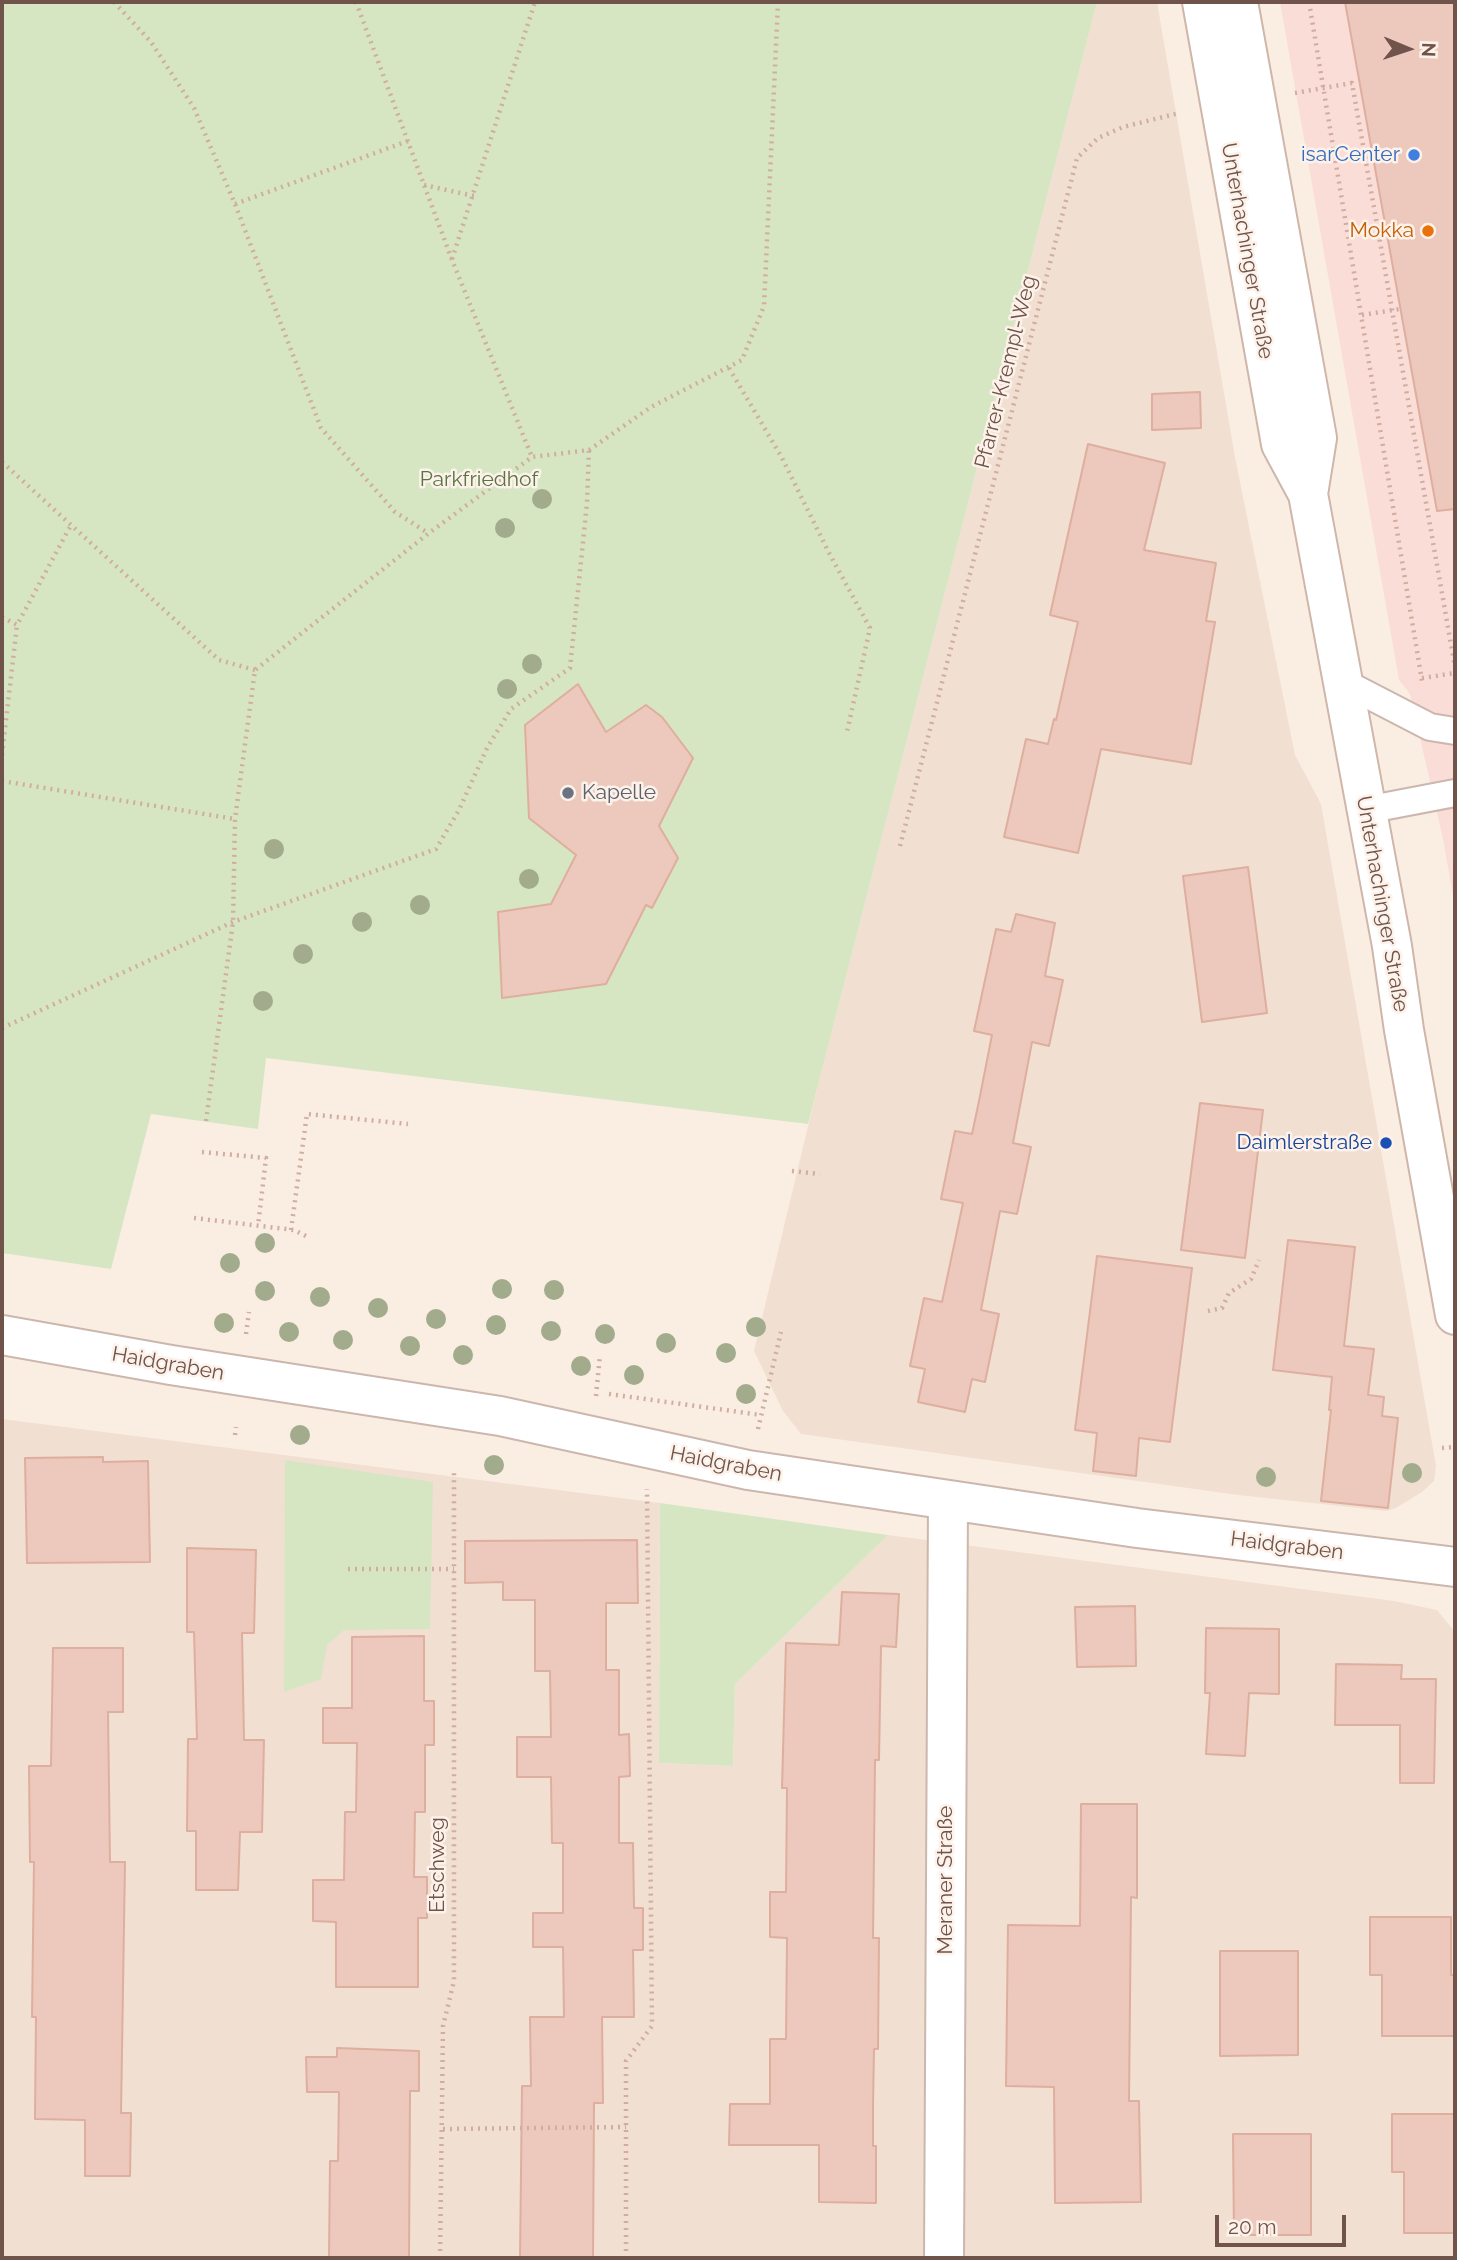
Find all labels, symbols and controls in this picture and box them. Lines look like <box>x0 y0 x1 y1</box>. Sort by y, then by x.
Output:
north arrow <box>1373 14 1443 84</box>
text: N <box>1418 42 1440 57</box>
street label: Unterhachinger Straße <box>1216 141 1278 361</box>
place label: isarCenter <box>1301 142 1400 168</box>
marker: isarCenter <box>1406 147 1422 163</box>
place label: Mokka <box>1350 218 1414 244</box>
marker: Mokka <box>1420 223 1436 239</box>
street label: Pfarrer-Krempl-Weg <box>970 273 1042 471</box>
park label: Parkfriedhof <box>420 467 538 493</box>
place label: Kapelle <box>582 780 656 806</box>
marker: Kapelle <box>560 785 576 801</box>
street label: Unterhachinger Straße <box>1351 794 1413 1014</box>
place label: Daimlerstraße <box>1236 1130 1372 1156</box>
marker: Daimlerstraße <box>1378 1135 1394 1151</box>
street label: Haidgraben <box>110 1342 226 1386</box>
street label: Haidgraben <box>668 1441 784 1487</box>
street label: Haidgraben <box>1229 1527 1345 1565</box>
street label: Meraner Straße <box>933 1806 959 1954</box>
street label: Etschweg <box>425 1817 451 1913</box>
scale bar <box>1219 2200 1350 2244</box>
text: 20 m <box>1228 2214 1276 2239</box>

